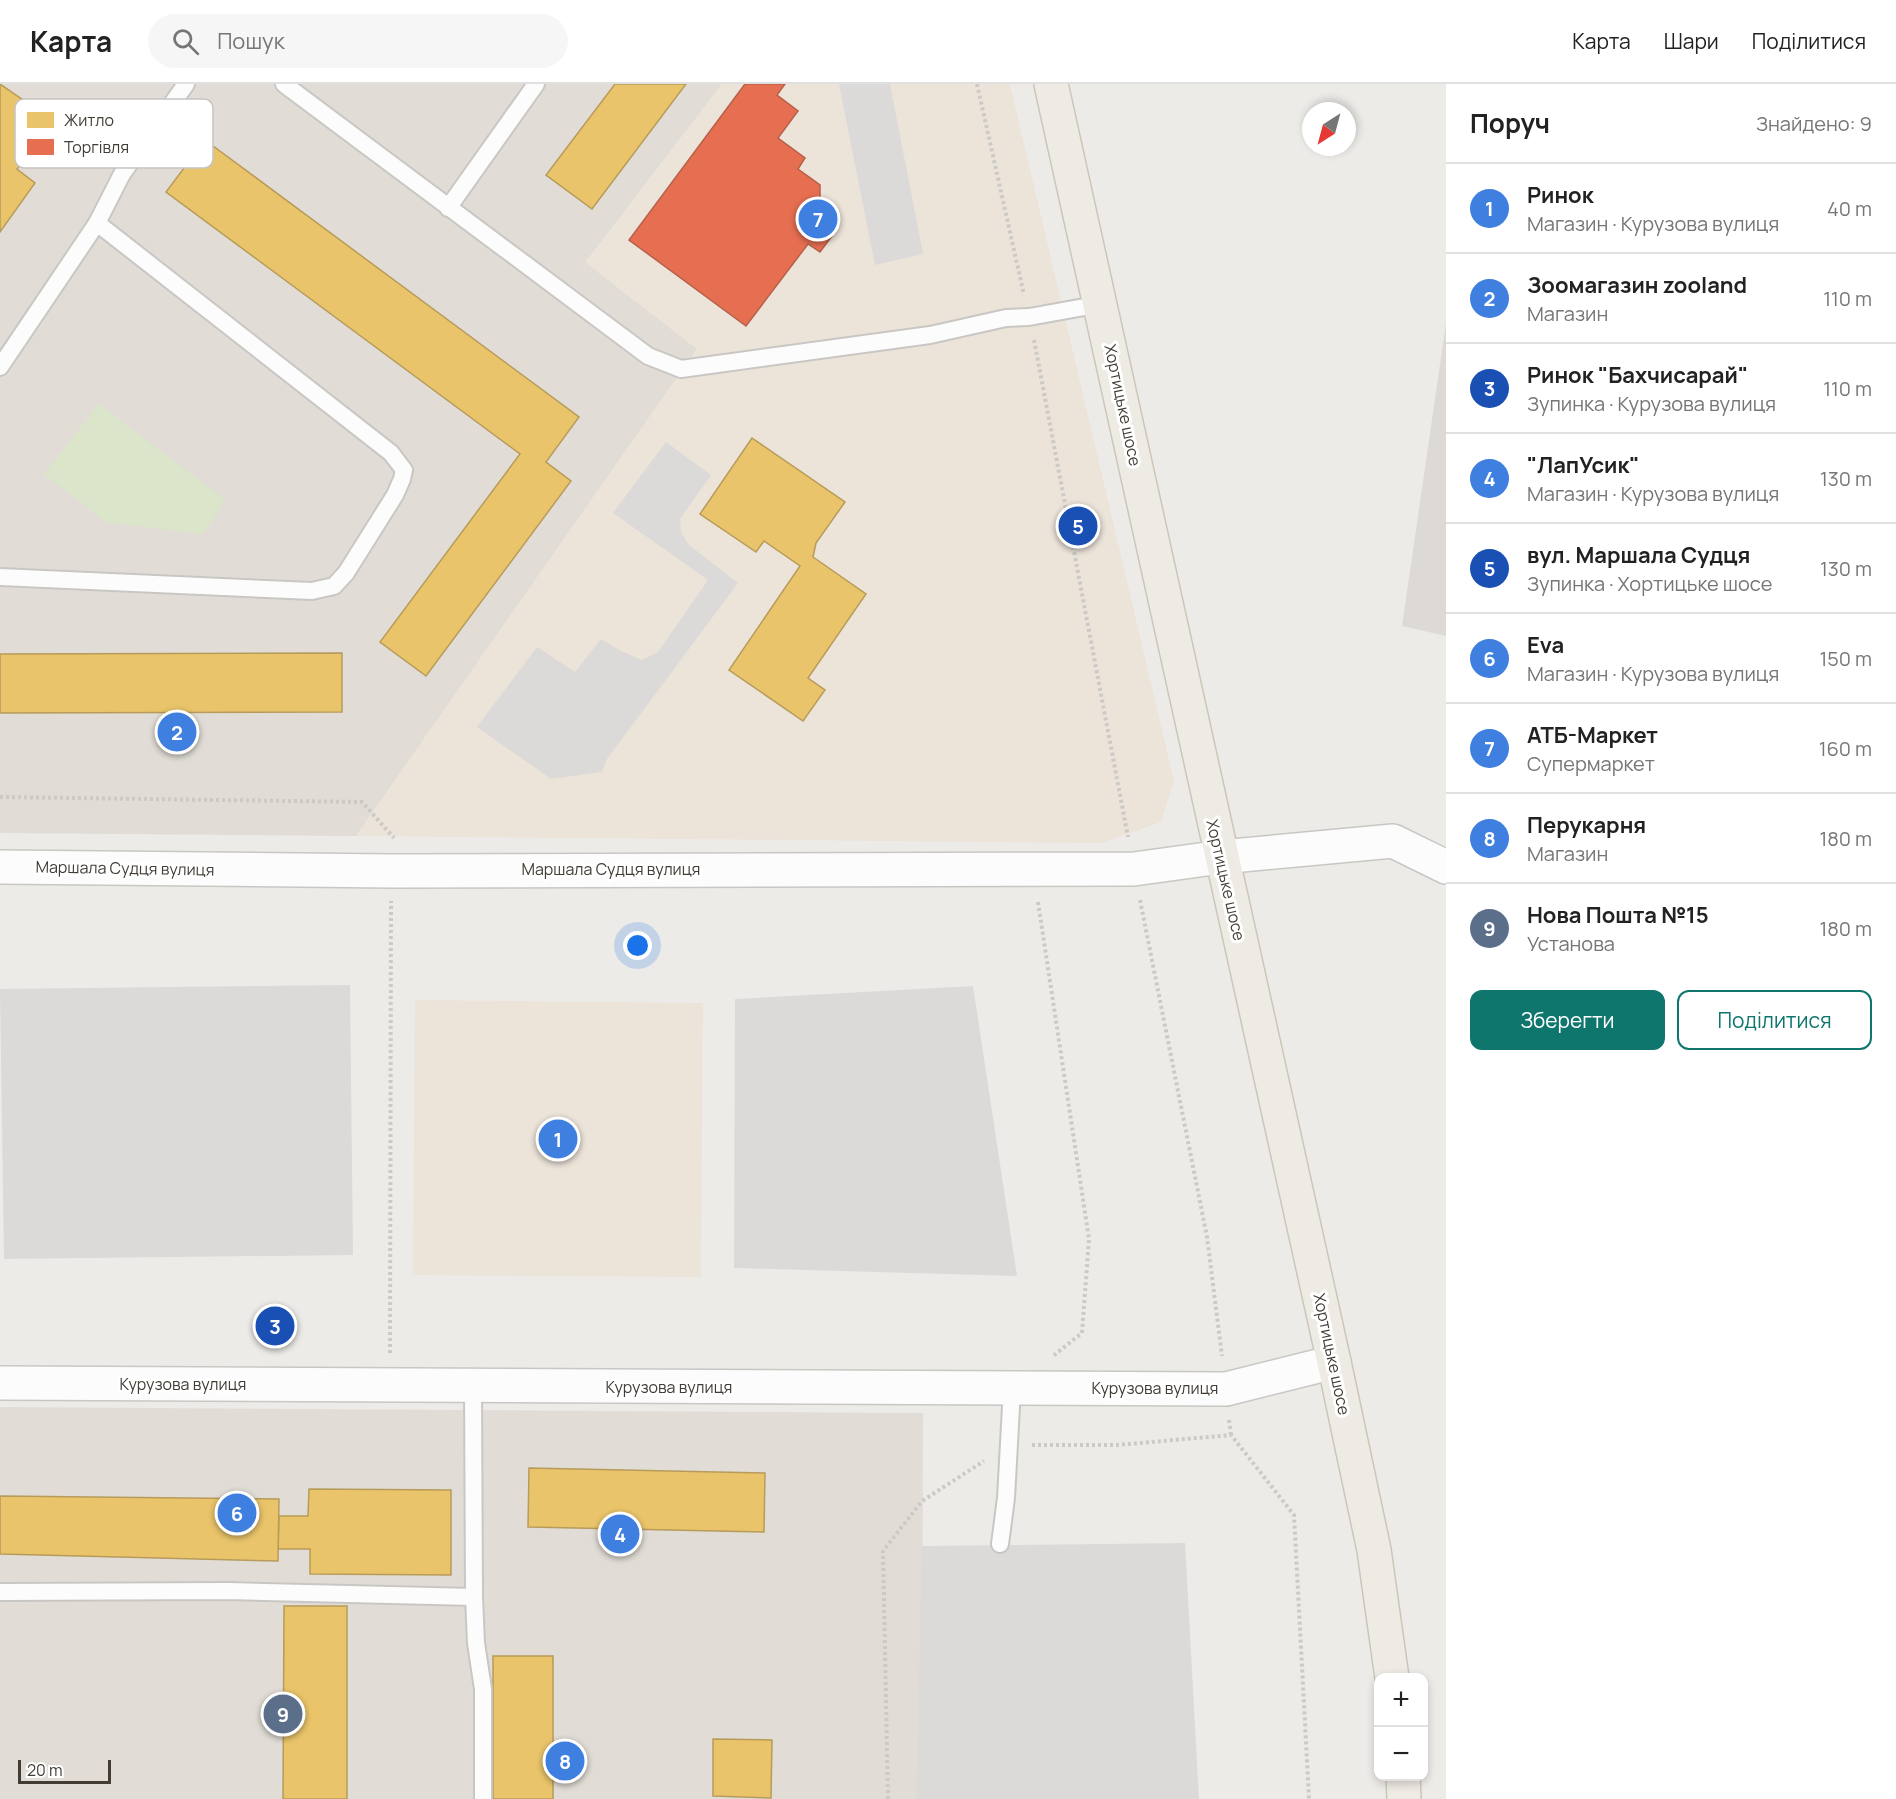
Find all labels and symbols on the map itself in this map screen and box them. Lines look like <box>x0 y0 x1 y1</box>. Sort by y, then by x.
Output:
legend <box>15 99 213 168</box>
north arrow <box>1302 102 1356 156</box>
text: Житло <box>64 109 114 131</box>
text: Торгівля <box>64 136 129 158</box>
pin: 7 <box>798 196 838 242</box>
street label: Хортицьке шосе <box>1099 342 1147 468</box>
pin: 5 <box>1058 504 1098 548</box>
pin: 2 <box>158 710 196 754</box>
street label: Хортицьке шосе <box>1201 817 1251 943</box>
street label: Маршала Судця вулиця <box>35 855 215 881</box>
street label: Маршала Судця вулиця <box>522 858 700 880</box>
your location <box>623 931 652 960</box>
pin: 1 <box>538 1116 578 1162</box>
street label: Хортицьке шосе <box>1308 1291 1356 1417</box>
pin: 3 <box>256 1304 294 1348</box>
street label: Курузова вулиця <box>120 1373 246 1395</box>
street label: Курузова вулиця <box>606 1376 732 1398</box>
street label: Курузова вулиця <box>1092 1377 1218 1399</box>
pin: 6 <box>218 1490 256 1536</box>
pin: 4 <box>600 1512 640 1556</box>
pin: 9 <box>264 1692 302 1736</box>
pin: 8 <box>546 1738 584 1784</box>
scale bar <box>18 1757 111 1784</box>

